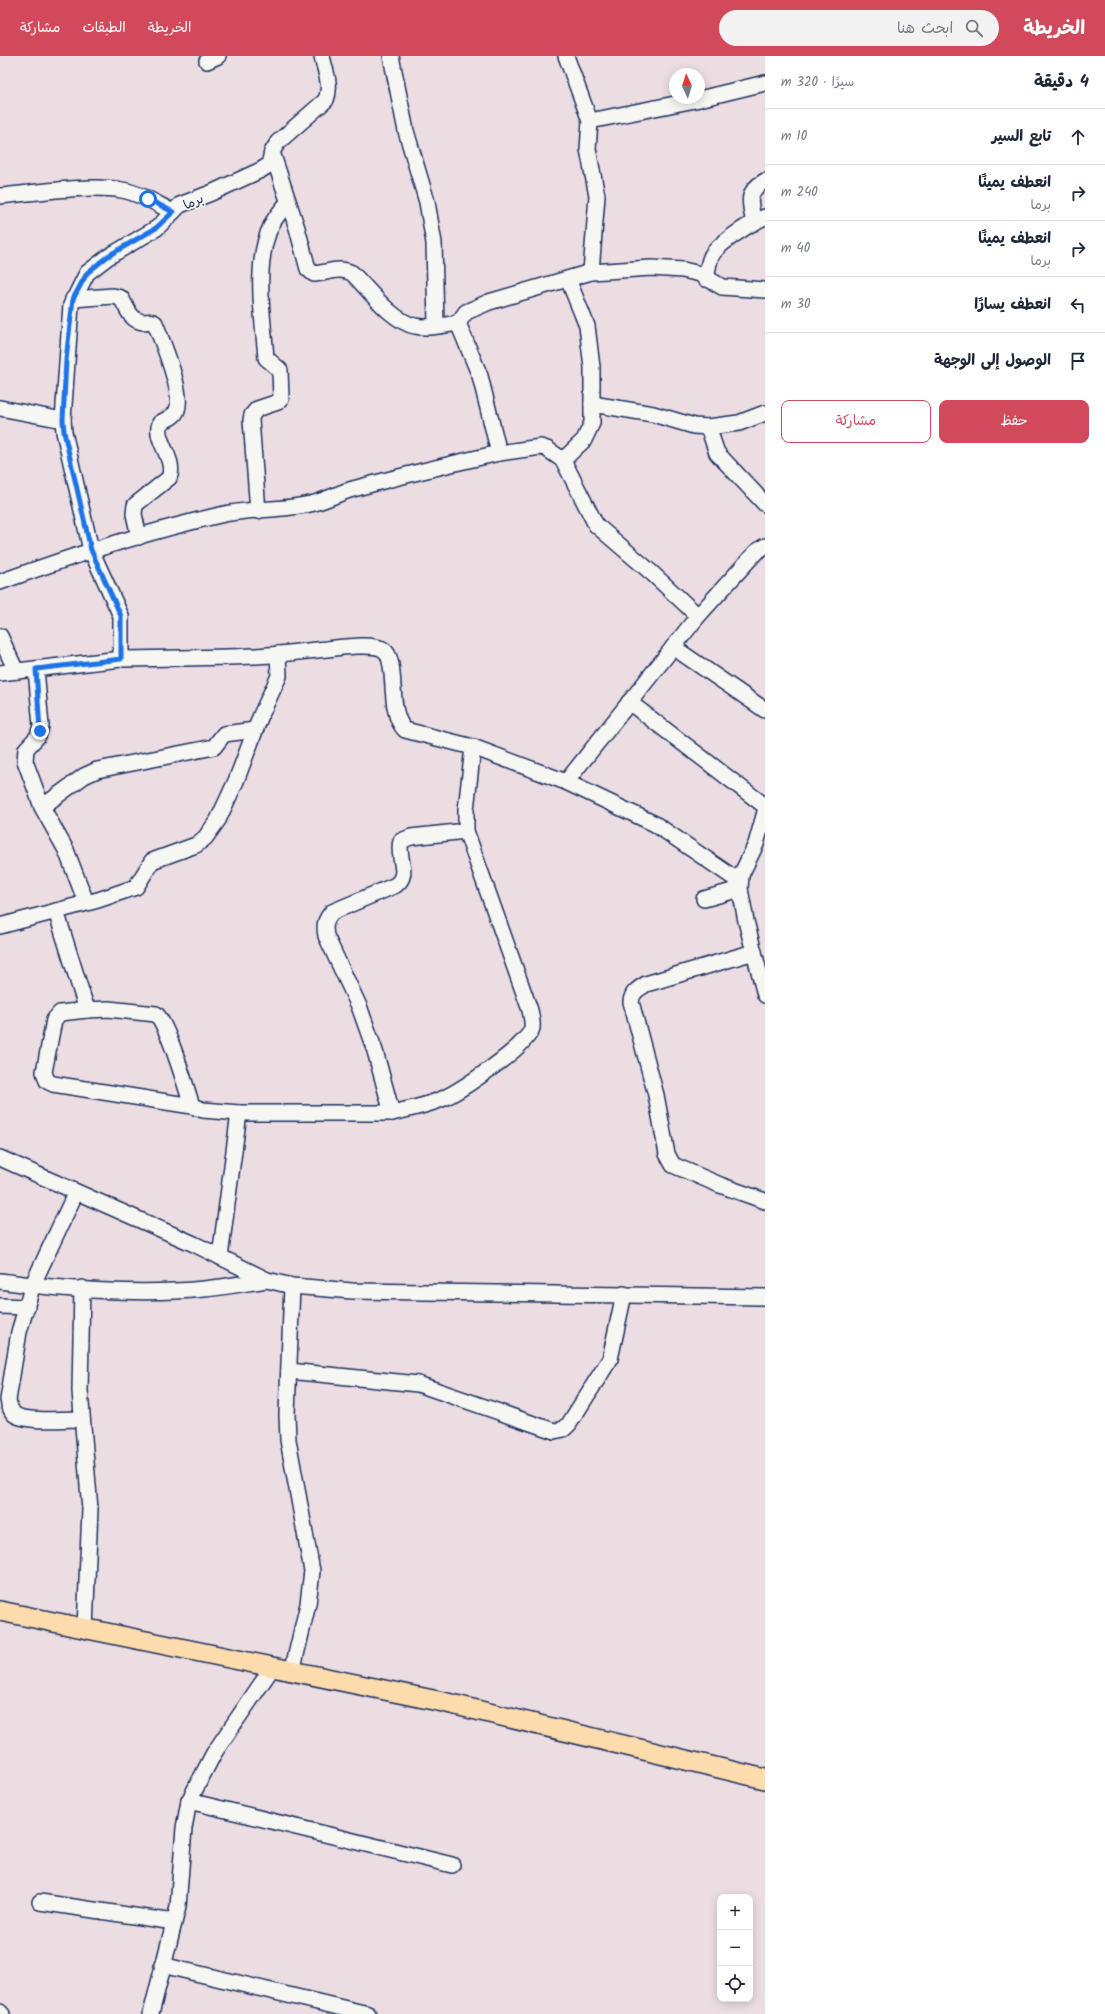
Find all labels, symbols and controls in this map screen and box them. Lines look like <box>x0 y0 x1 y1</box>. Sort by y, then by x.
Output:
search box <box>719 10 999 46</box>
text: الخريطة <box>1023 14 1085 44</box>
text: مشاركة <box>20 17 60 39</box>
text: الطبقات <box>82 17 126 39</box>
text: الخريطة <box>148 17 191 39</box>
text: ابحث هنا <box>897 17 953 41</box>
icon: search <box>963 17 985 39</box>
north arrow <box>669 68 705 104</box>
text: 4 دقيقة <box>1034 69 1089 96</box>
text: سيرًا · 320 m <box>781 72 854 93</box>
text: تابع السير <box>992 125 1051 149</box>
text: 10 m <box>781 126 807 147</box>
icon: ahead <box>1067 126 1089 148</box>
text: انعطف يمينًا <box>978 171 1051 195</box>
text: 240 m <box>781 182 818 203</box>
icon: right <box>1067 182 1089 204</box>
street label: برما <box>180 189 207 216</box>
route start <box>139 190 157 208</box>
text: برما <box>1031 195 1051 216</box>
text: انعطف يمينًا <box>978 227 1051 251</box>
text: 40 m <box>781 238 810 259</box>
icon: right <box>1067 238 1089 260</box>
text: برما <box>1031 251 1051 272</box>
text: انعطف يسارًا <box>974 293 1051 317</box>
text: 30 m <box>781 294 811 315</box>
icon: left <box>1067 294 1089 316</box>
text: الوصول إلى الوجهة <box>934 349 1051 373</box>
icon: arrive <box>1067 350 1089 372</box>
button: مشاركة <box>781 400 931 443</box>
button: حفظ <box>939 400 1089 443</box>
route end <box>31 722 49 740</box>
map controls <box>717 1894 753 2002</box>
button: + <box>717 1894 753 1930</box>
button: − <box>717 1930 753 1966</box>
button: locate <box>717 1966 753 2002</box>

